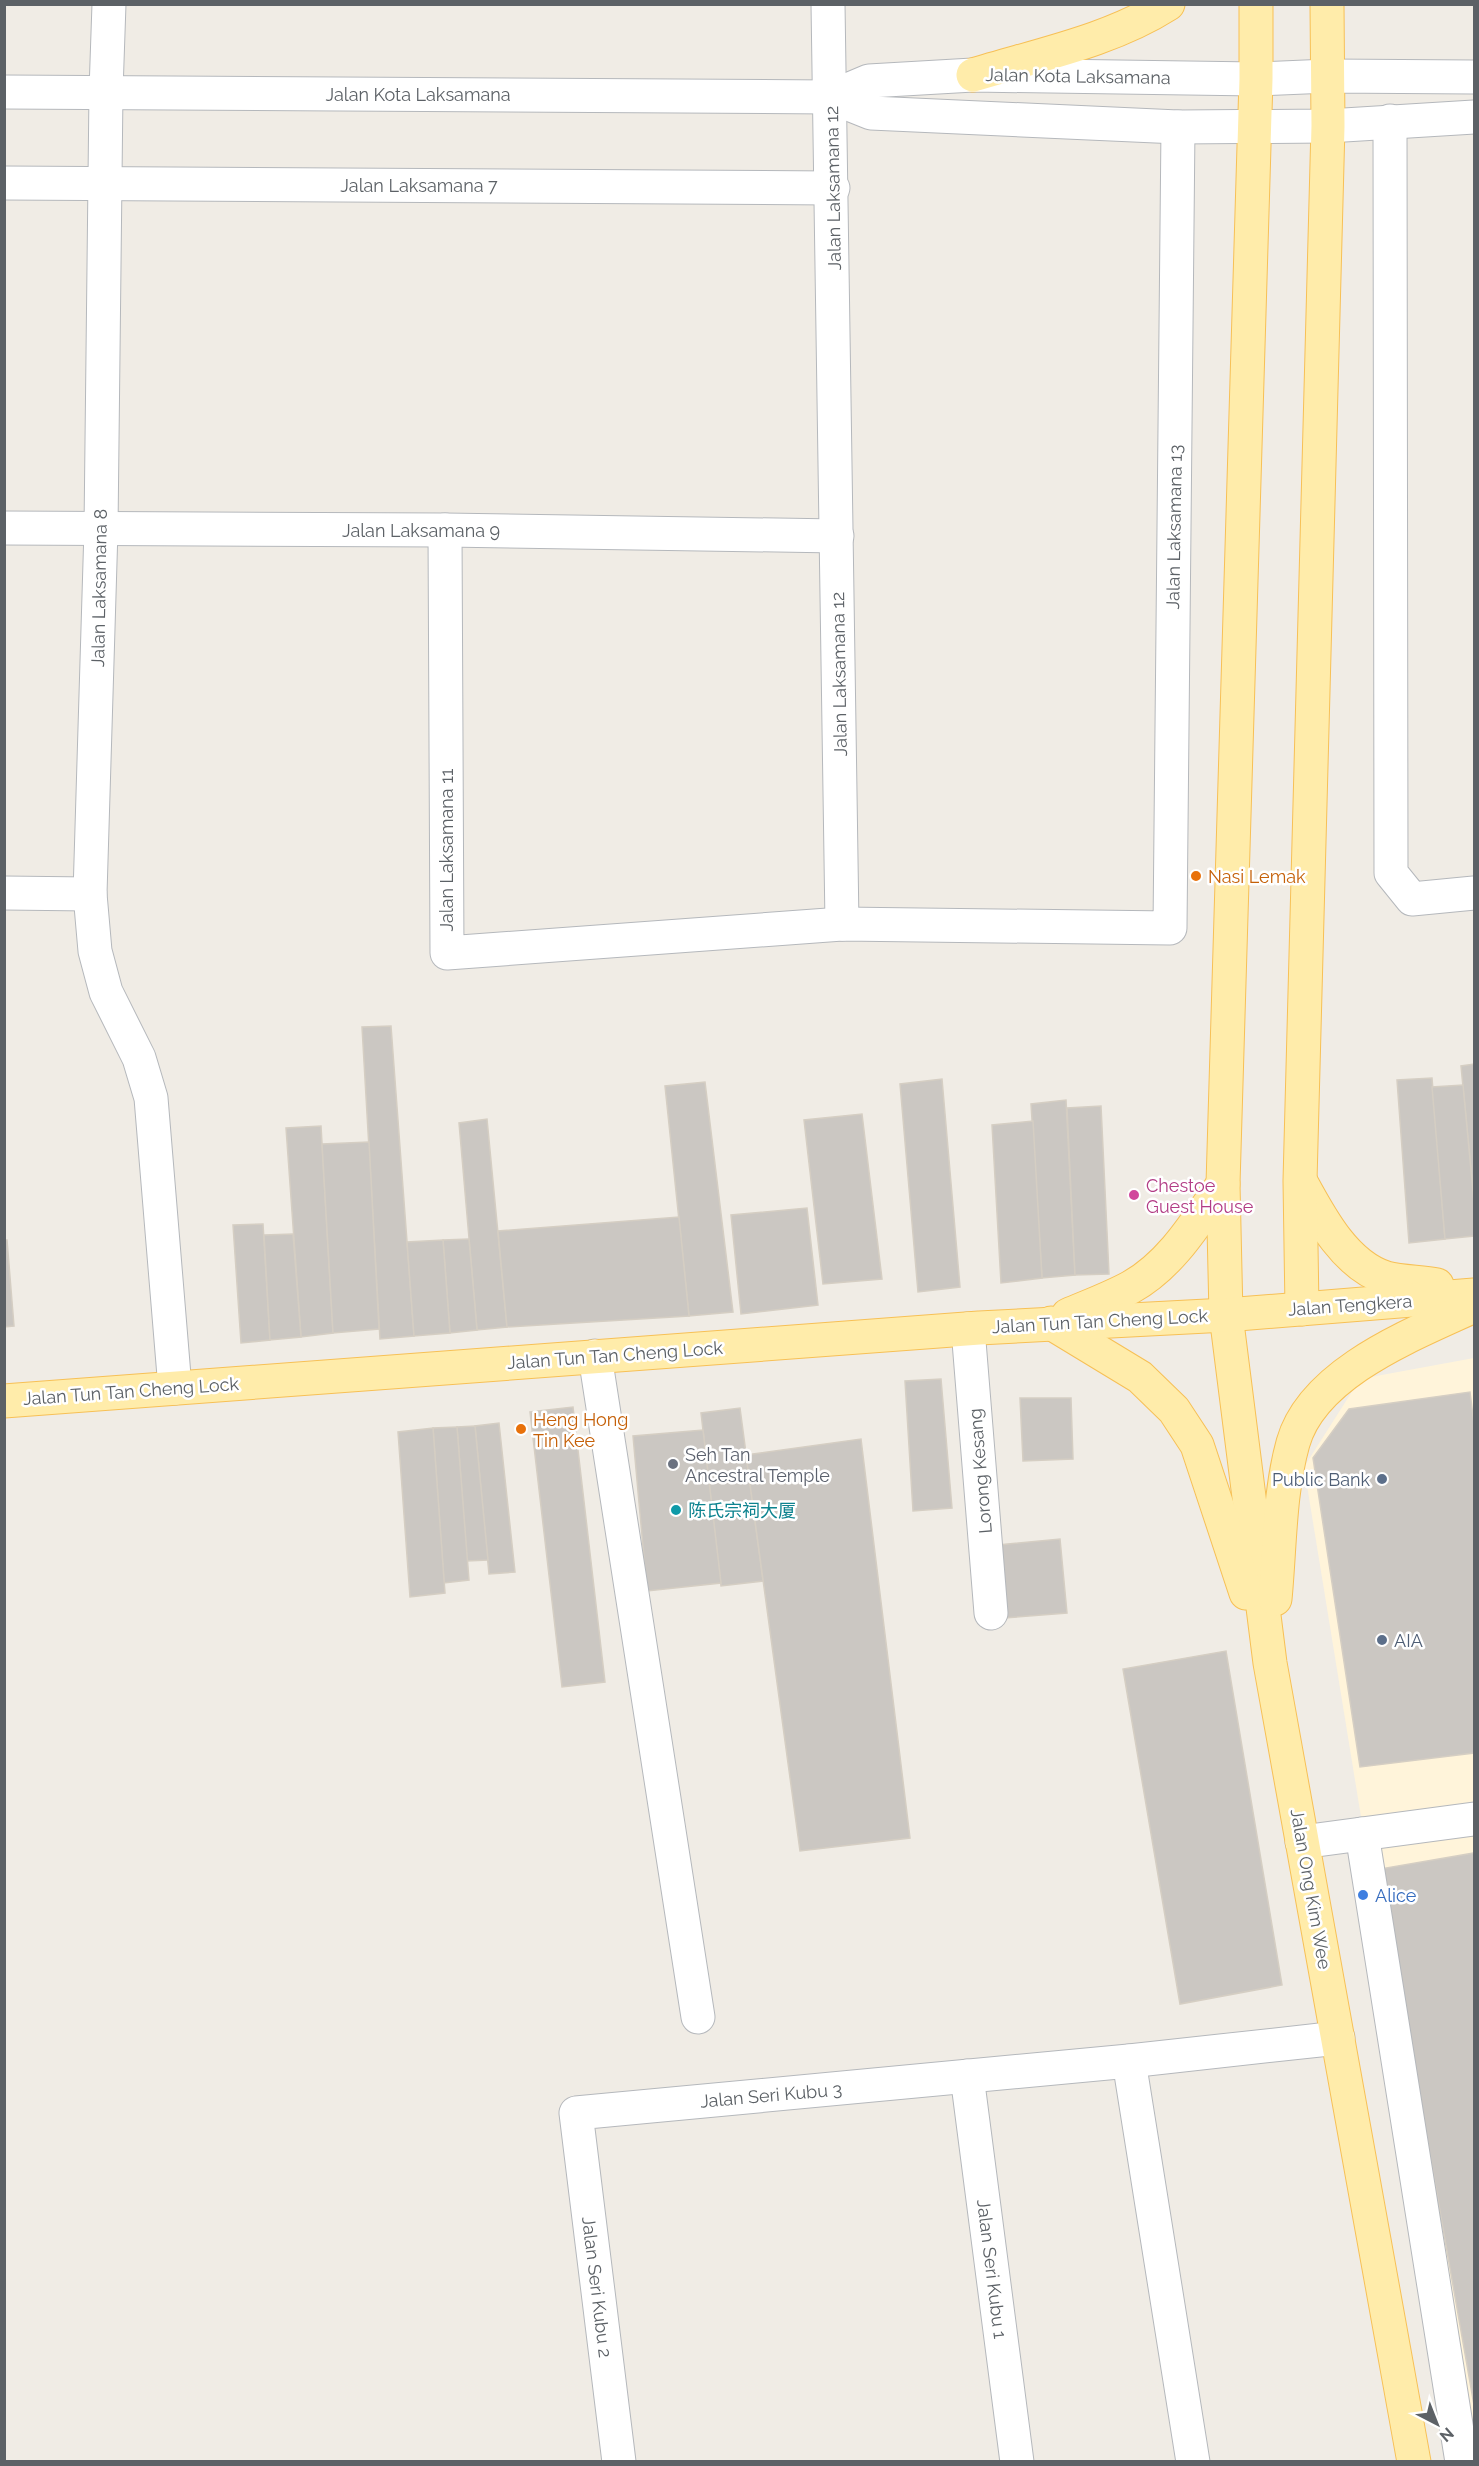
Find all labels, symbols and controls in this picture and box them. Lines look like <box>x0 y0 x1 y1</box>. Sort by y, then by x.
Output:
street label: Jalan Kota Laksamana <box>985 64 1171 88</box>
street label: Jalan Kota Laksamana <box>325 84 511 105</box>
street label: Jalan Laksamana 12 <box>821 105 845 271</box>
street label: Jalan Laksamana 7 <box>340 175 498 196</box>
street label: Jalan Laksamana 13 <box>1162 444 1186 610</box>
street label: Jalan Laksamana 8 <box>87 509 111 667</box>
street label: Jalan Laksamana 9 <box>342 520 500 541</box>
street label: Jalan Laksamana 12 <box>827 591 851 757</box>
street label: Jalan Laksamana 11 <box>436 768 457 932</box>
place label: Nasi Lemak <box>1208 866 1306 887</box>
marker: Nasi Lemak <box>1189 869 1203 883</box>
place label: Chestoe Guest House <box>1146 1175 1254 1217</box>
marker: Chestoe Guest House <box>1127 1188 1141 1202</box>
street label: Jalan Tengkera <box>1287 1290 1413 1320</box>
street label: Jalan Tun Tan Cheng Lock <box>991 1305 1209 1337</box>
street label: Jalan Tun Tan Cheng Lock <box>506 1337 724 1373</box>
street label: Jalan Tun Tan Cheng Lock <box>22 1373 240 1409</box>
street label: Lorong Kesang <box>964 1407 996 1535</box>
place label: Heng Hong Tin Kee <box>533 1409 628 1451</box>
marker: Heng Hong Tin Kee <box>514 1422 528 1436</box>
place label: Seh Tan Ancestral Temple <box>685 1444 830 1486</box>
marker: Seh Tan Ancestral Temple <box>666 1457 680 1471</box>
place label: Public Bank <box>1272 1469 1370 1490</box>
marker: Public Bank <box>1375 1472 1389 1486</box>
place label: 陈氏宗祠大厦 <box>688 1500 796 1521</box>
marker: 陈氏宗祠大厦 <box>669 1503 683 1517</box>
place label: AIA <box>1394 1630 1423 1651</box>
marker: AIA <box>1375 1633 1389 1647</box>
street label: Jalan Ong Kim Wee <box>1287 1807 1336 1971</box>
place label: Alice <box>1375 1885 1417 1906</box>
marker: Alice <box>1356 1888 1370 1902</box>
street label: Jalan Seri Kubu 3 <box>699 2078 843 2112</box>
street label: Jalan Seri Kubu 1 <box>973 2198 1011 2340</box>
street label: Jalan Seri Kubu 2 <box>578 2215 616 2359</box>
north arrow <box>1407 2394 1467 2454</box>
text: N <box>1436 2424 1458 2446</box>

